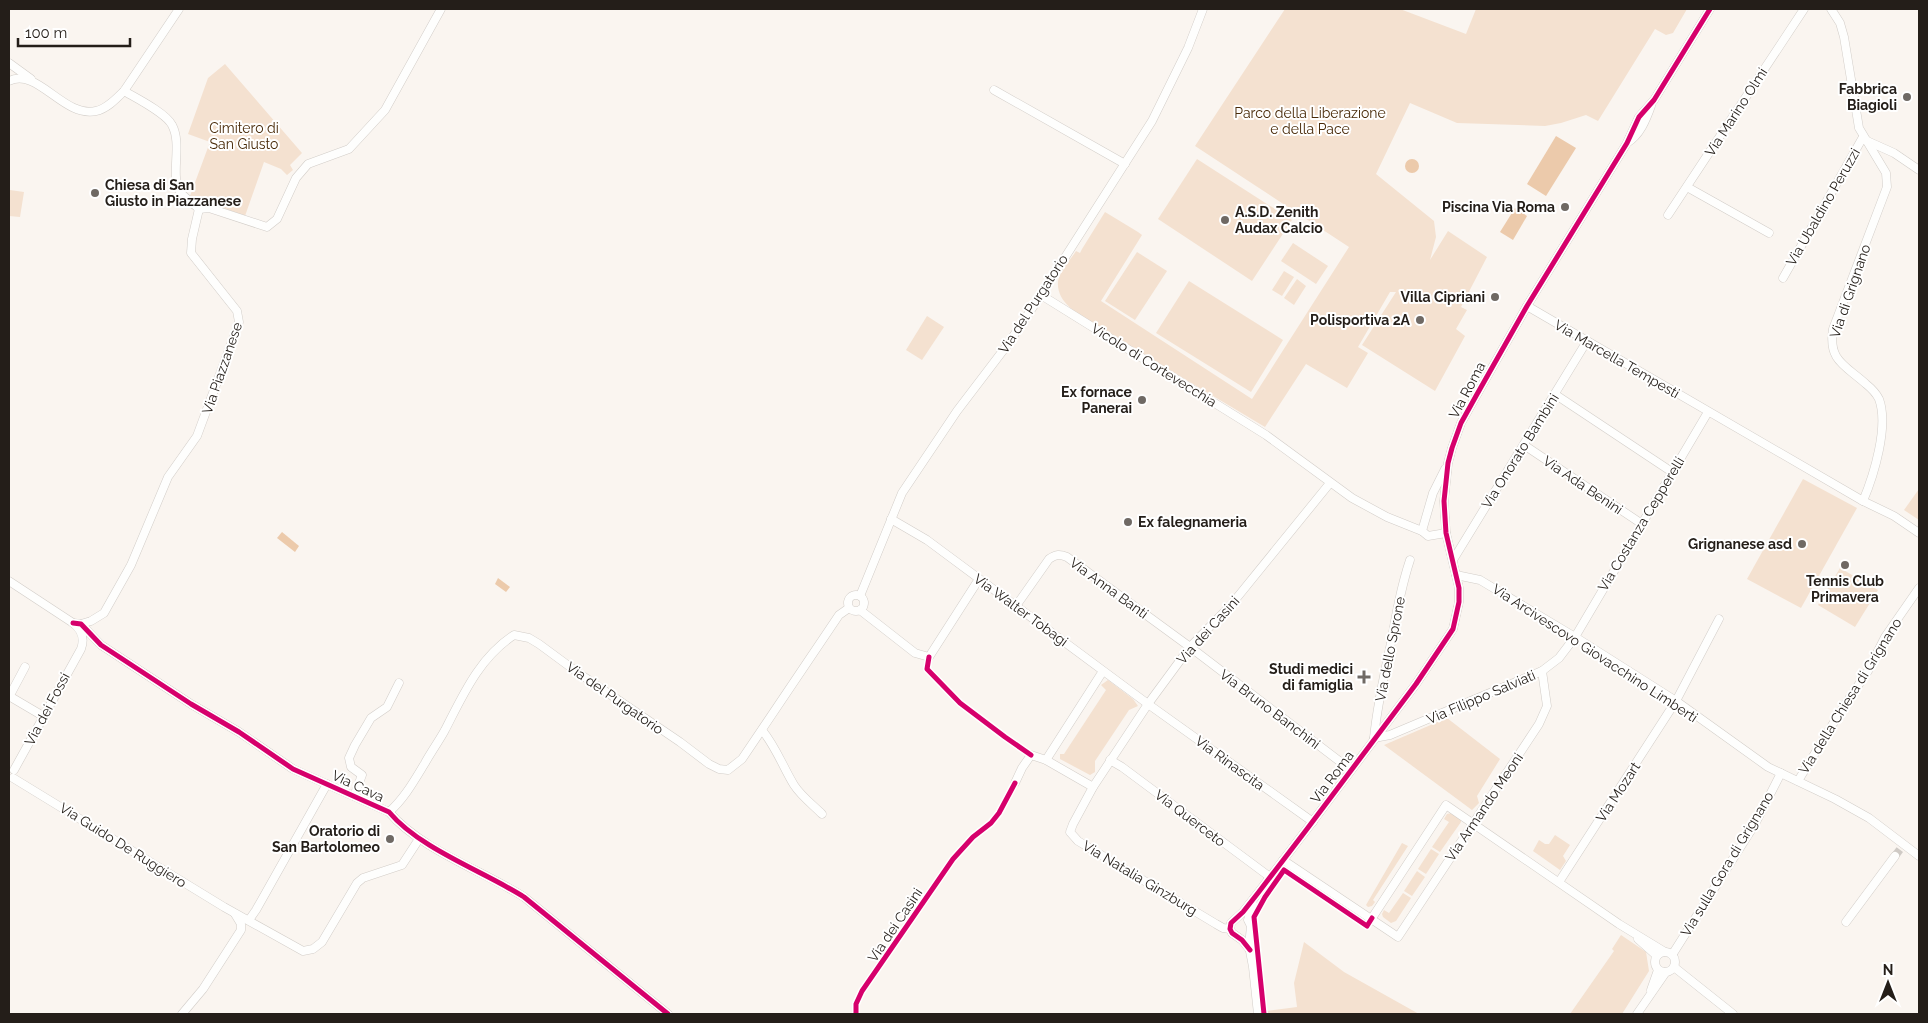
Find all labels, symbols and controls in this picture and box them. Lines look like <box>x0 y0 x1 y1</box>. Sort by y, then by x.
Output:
scale bar <box>18 15 130 47</box>
text: 100 m <box>25 24 67 42</box>
street label: Via Marino Olmi <box>1702 65 1770 159</box>
place label: Fabbrica Biagioli <box>1839 81 1897 113</box>
marker: Fabbrica Biagioli <box>1901 91 1913 103</box>
park label: Parco della Liberazione e della Pace <box>1234 105 1386 137</box>
park label: Cimitero di San Giusto <box>209 120 279 152</box>
street label: Via Ubaldino Peruzzi <box>1783 145 1863 269</box>
place label: Chiesa di San Giusto in Piazzanese <box>105 177 242 209</box>
marker: Chiesa di San Giusto in Piazzanese <box>89 187 101 199</box>
place label: Piscina Via Roma <box>1442 199 1555 215</box>
marker: Piscina Via Roma <box>1559 201 1571 213</box>
place label: A.S.D. Zenith Audax Calcio <box>1235 204 1323 236</box>
marker: A.S.D. Zenith Audax Calcio <box>1219 214 1231 226</box>
street label: Via di Grignano <box>1826 242 1874 340</box>
street label: Via del Purgatorio <box>995 251 1071 357</box>
place label: Villa Cipriani <box>1401 289 1485 305</box>
marker: Villa Cipriani <box>1489 291 1501 303</box>
place label: Polisportiva 2A <box>1310 312 1411 328</box>
marker: Polisportiva 2A <box>1414 314 1426 326</box>
street label: Via Marcella Tempesti <box>1552 317 1682 401</box>
street label: Via Piazzanese <box>199 320 245 416</box>
street label: Vicolo di Cortevecchia <box>1088 320 1220 410</box>
street label: Via Roma <box>1446 359 1488 421</box>
place label: Ex fornace Panerai <box>1061 384 1133 416</box>
street label: Via Onorato Bambini <box>1478 391 1562 511</box>
marker: Ex fornace Panerai <box>1136 394 1148 406</box>
street label: Via Ada Benini <box>1540 453 1626 517</box>
street label: Via Costanza Cepperelli <box>1595 454 1687 594</box>
place label: Ex falegnameria <box>1138 514 1247 530</box>
marker: Ex falegnameria <box>1122 516 1134 528</box>
place label: Grignanese asd <box>1688 536 1792 552</box>
marker: Grignanese asd <box>1796 538 1808 550</box>
street label: Via Anna Banti <box>1067 554 1151 622</box>
marker: Tennis Club Primavera <box>1839 559 1851 571</box>
street label: Via Walter Tobagi <box>971 570 1071 650</box>
place label: Tennis Club Primavera <box>1806 573 1884 605</box>
street label: Via Arcivescovo Giovacchino Limberti <box>1489 581 1701 725</box>
street label: Via dei Casini <box>1173 593 1243 667</box>
street label: Via dello Sprone <box>1372 595 1408 703</box>
street label: Via della Chiesa di Grignano <box>1795 615 1905 777</box>
street label: Via del Purgatorio <box>563 659 667 737</box>
place label: Studi medici di famiglia <box>1269 661 1353 693</box>
street label: Via Bruno Banchini <box>1217 666 1323 752</box>
street label: Via Filippo Salviati <box>1424 667 1538 727</box>
street label: Via dei Fossi <box>21 670 73 748</box>
marker: Studi medici di famiglia <box>1357 670 1371 684</box>
street label: Via Rinascita <box>1192 733 1268 793</box>
street label: Via Roma <box>1307 748 1357 806</box>
street label: Via Armando Meoni <box>1442 750 1526 864</box>
street label: Via Mozart <box>1593 759 1643 825</box>
street label: Via Cava <box>329 767 387 805</box>
street label: Via Querceto <box>1152 786 1228 850</box>
street label: Via sulla Gora di Grignano <box>1677 789 1777 939</box>
street label: Via Guido De Ruggiero <box>57 799 189 891</box>
place label: Oratorio di San Bartolomeo <box>272 823 381 855</box>
marker: Oratorio di San Bartolomeo <box>384 833 396 845</box>
street label: Via Natalia Ginzburg <box>1080 837 1200 919</box>
street label: Via dei Casini <box>864 885 926 965</box>
north arrow <box>1863 958 1913 1008</box>
text: N <box>1883 962 1893 978</box>

